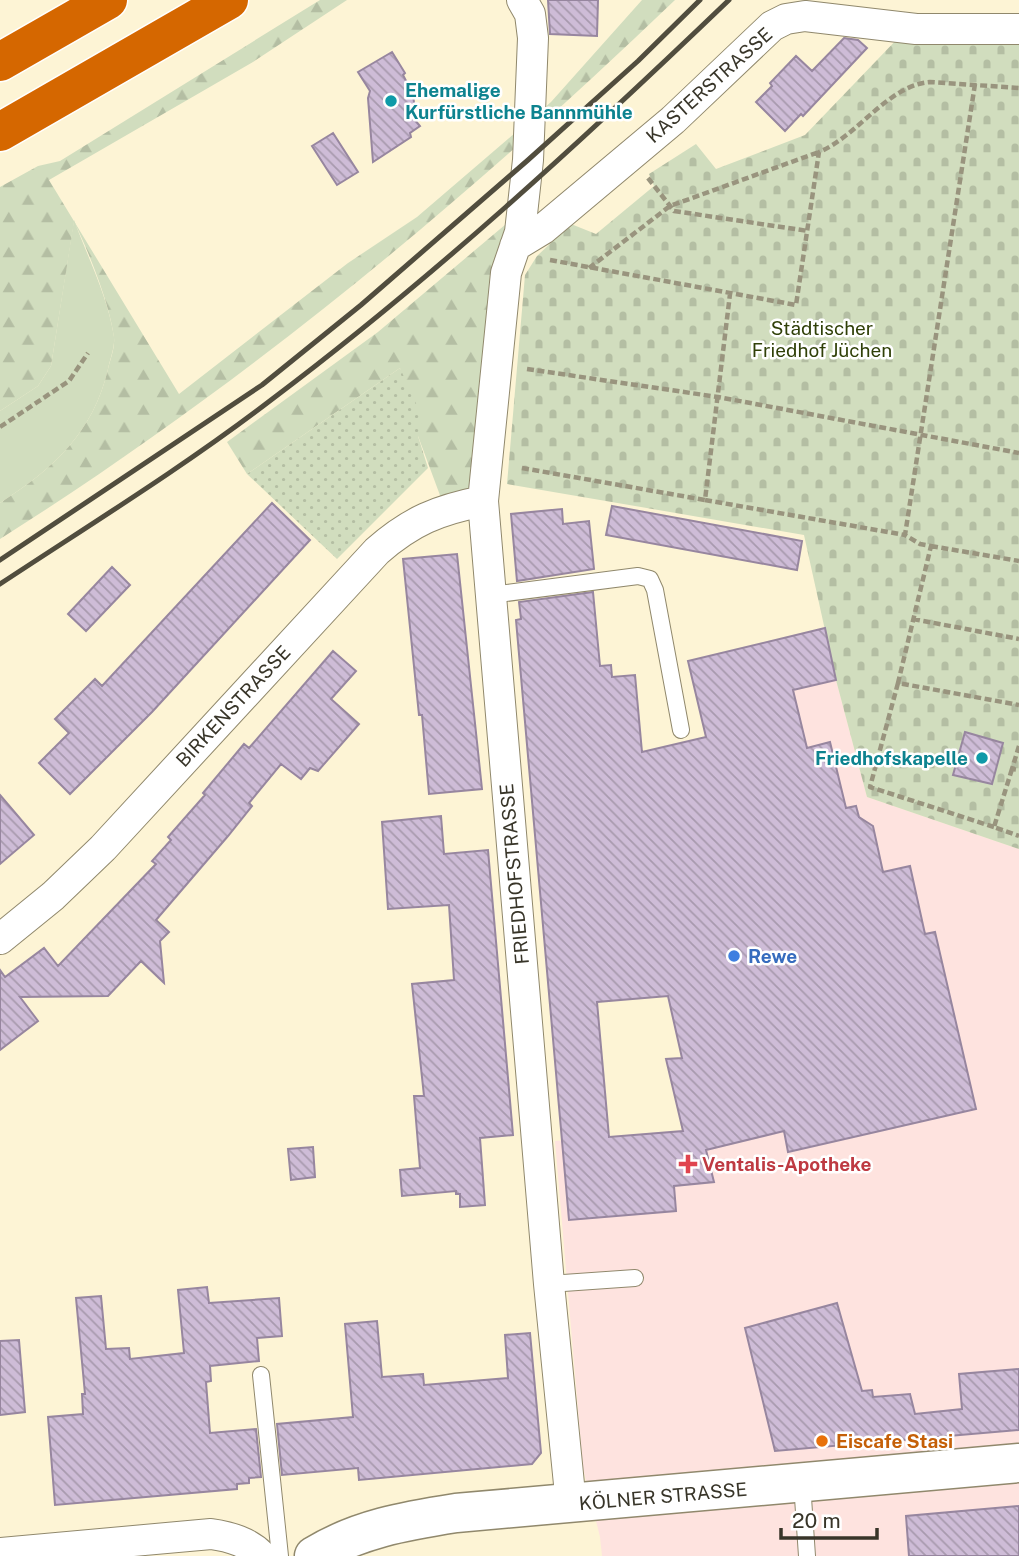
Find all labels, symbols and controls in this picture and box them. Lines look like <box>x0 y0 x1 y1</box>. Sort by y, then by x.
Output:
street label: KASTERSTRASSE <box>642 23 776 147</box>
place label: Ehemalige Kurfürstliche Bannmühle <box>405 79 633 123</box>
marker: Ehemalige Kurfürstliche Bannmühle <box>383 93 399 109</box>
park label: Städtischer Friedhof Jüchen <box>752 317 892 361</box>
street label: BIRKENSTRASSE <box>171 641 295 771</box>
place label: Friedhofskapelle <box>815 747 968 769</box>
marker: Friedhofskapelle <box>974 750 990 766</box>
street label: FRIEDHOFSTRASSE <box>495 783 533 965</box>
place label: Rewe <box>748 945 797 967</box>
marker: Rewe <box>726 948 742 964</box>
place label: Ventalis-Apotheke <box>702 1153 872 1175</box>
marker: Ventalis-Apotheke <box>680 1156 696 1172</box>
place label: Eiscafe Stasi <box>836 1430 953 1452</box>
marker: Eiscafe Stasi <box>814 1433 830 1449</box>
street label: KÖLNER STRASSE <box>578 1478 748 1514</box>
scale bar <box>781 1496 877 1540</box>
text: 20 m <box>792 1508 841 1533</box>

